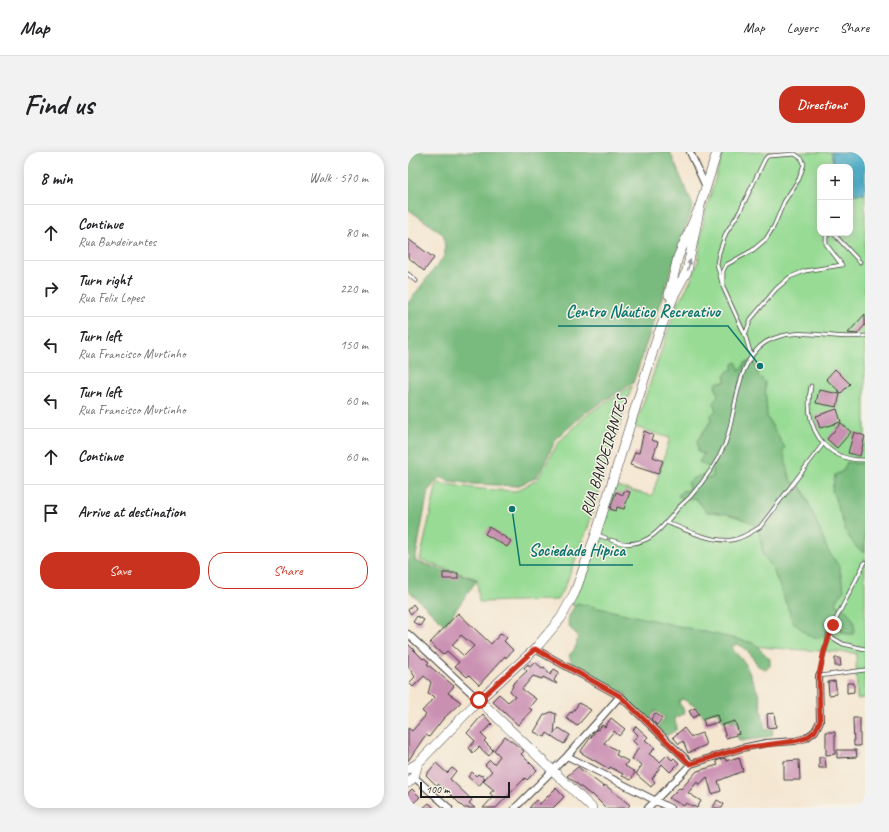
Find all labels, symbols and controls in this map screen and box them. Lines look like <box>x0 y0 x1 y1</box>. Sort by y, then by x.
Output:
text: Map <box>20 16 50 40</box>
text: Map <box>743 19 765 36</box>
text: Layers <box>787 19 818 36</box>
text: Share <box>840 19 869 36</box>
button: Directions <box>779 86 865 123</box>
text: Find us <box>24 87 94 122</box>
map controls <box>817 164 853 236</box>
button: + <box>817 164 853 200</box>
text: 8 min <box>40 168 73 189</box>
text: Walk · 570 m <box>309 170 368 186</box>
button: − <box>817 200 853 236</box>
text: Continue <box>78 215 123 234</box>
icon: ahead <box>40 222 62 244</box>
text: 80 m <box>346 225 368 241</box>
text: Rua Bandeirantes <box>78 234 156 250</box>
one-way arrow <box>686 259 692 271</box>
text: Turn right <box>78 271 131 290</box>
icon: right <box>40 278 62 300</box>
text: 220 m <box>340 281 368 297</box>
text: Rua Felix Lopes <box>78 290 144 306</box>
callout: Centro Náutico Recreativo <box>558 297 728 326</box>
text: Centro Náutico Recreativo <box>566 301 722 322</box>
text: Turn left <box>78 327 121 346</box>
icon: left <box>40 334 62 356</box>
text: 150 m <box>340 337 368 353</box>
text: Rua Francisco Murtinho <box>78 346 186 362</box>
text: Turn left <box>78 383 121 402</box>
icon: left <box>40 390 62 412</box>
street label: RUA BANDEIRANTES <box>576 391 632 518</box>
text: 60 m <box>346 393 368 409</box>
text: Rua Francisco Murtinho <box>78 402 186 418</box>
icon: ahead <box>40 446 62 468</box>
text: Continue <box>78 447 123 466</box>
text: 60 m <box>346 449 368 465</box>
icon: arrive <box>40 502 62 524</box>
text: Arrive at destination <box>78 503 185 522</box>
callout: Sociedade Hipica <box>520 536 633 565</box>
text: Sociedade Hipica <box>529 540 627 561</box>
button: Save <box>40 552 200 589</box>
button: Share <box>208 552 368 589</box>
route end <box>824 616 842 634</box>
route start <box>470 691 488 709</box>
scale bar <box>420 780 510 799</box>
text: 100 m <box>426 782 450 796</box>

